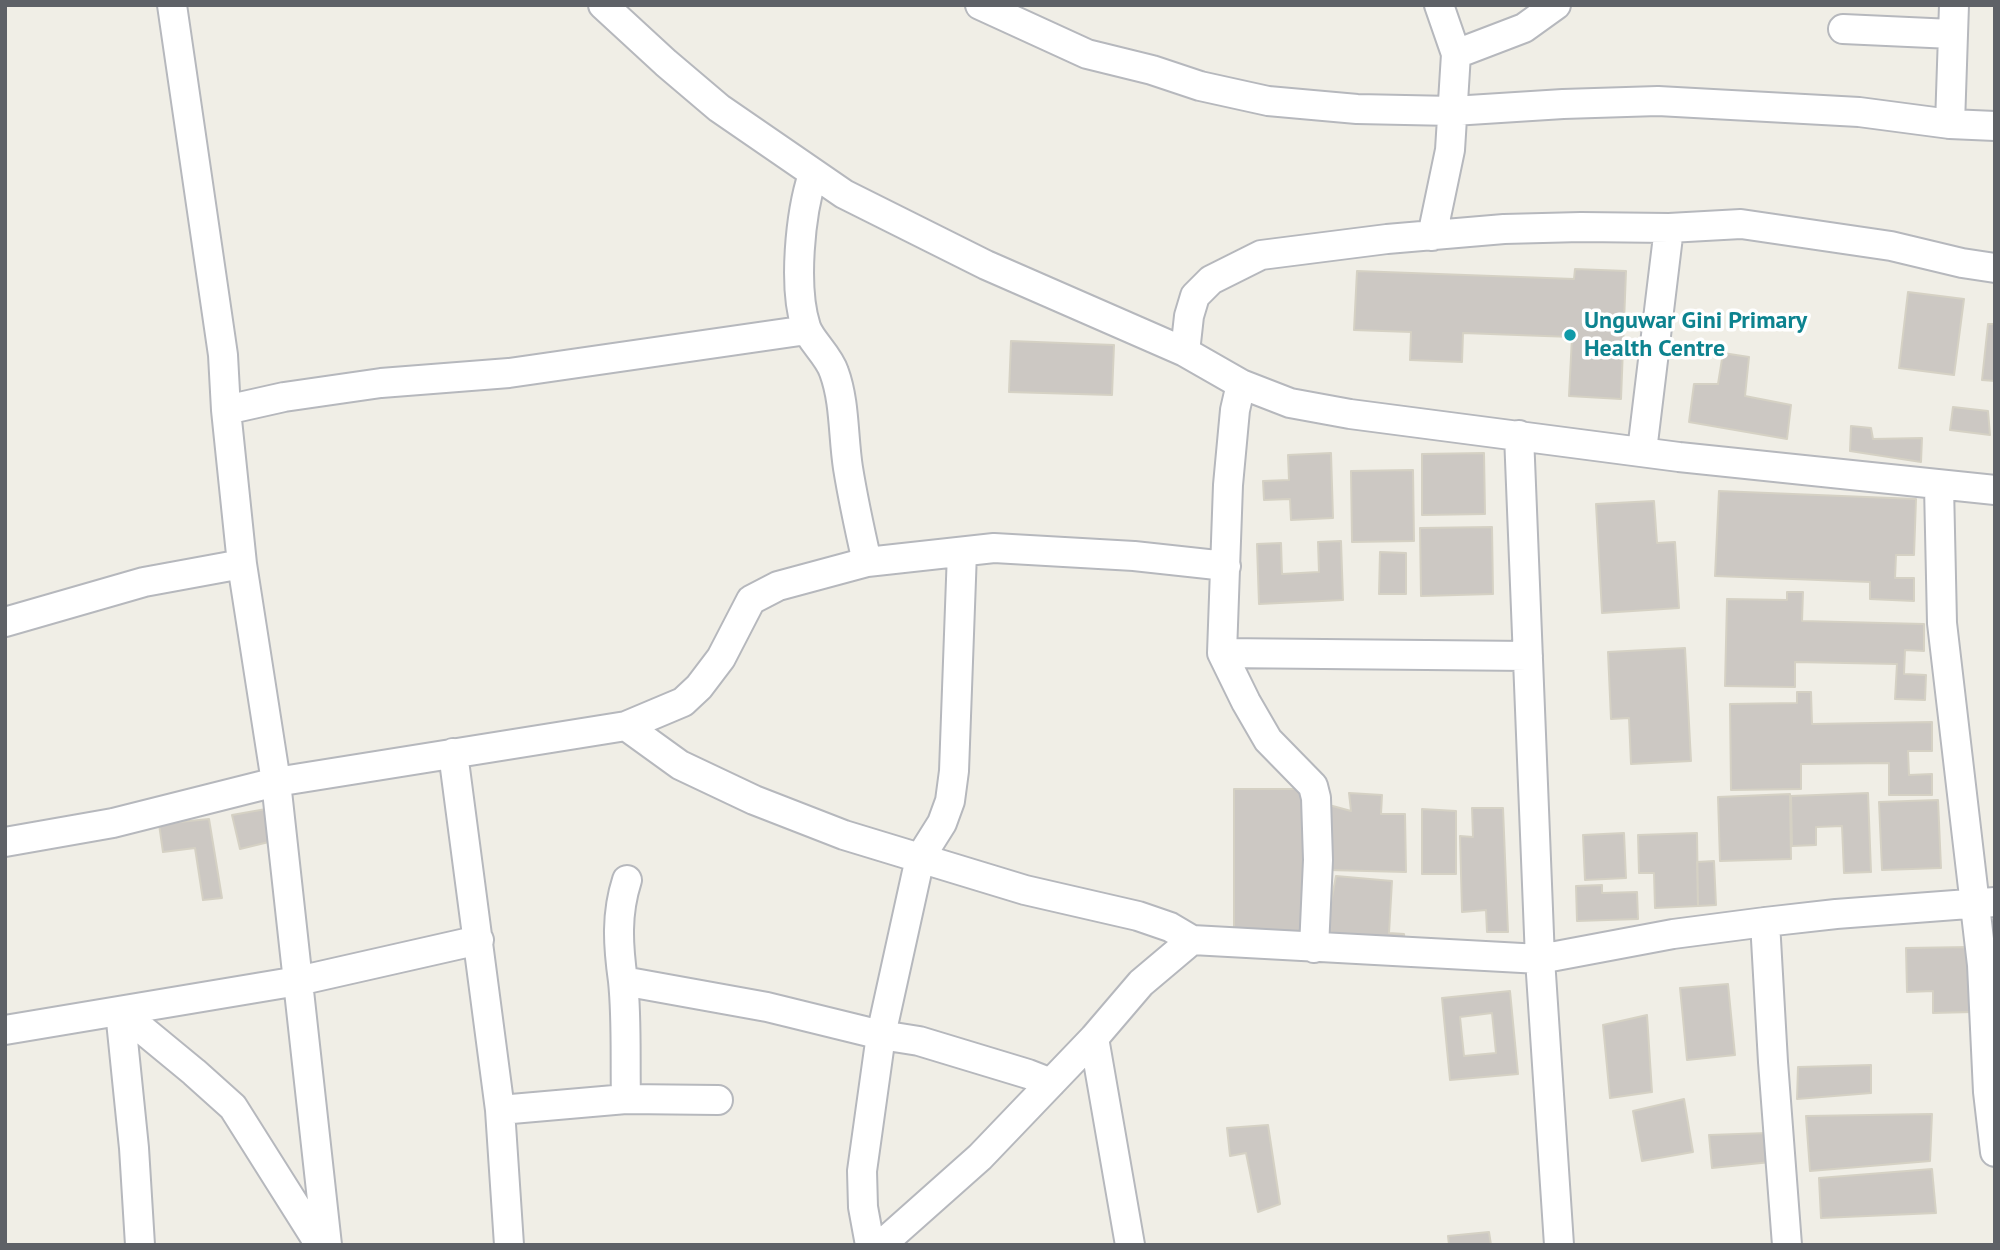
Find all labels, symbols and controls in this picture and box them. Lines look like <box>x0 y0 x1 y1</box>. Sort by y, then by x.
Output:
place label: Unguwar Gini Primary Health Centre <box>1584 307 1807 363</box>
marker: Unguwar Gini Primary Health Centre <box>1562 327 1578 343</box>

